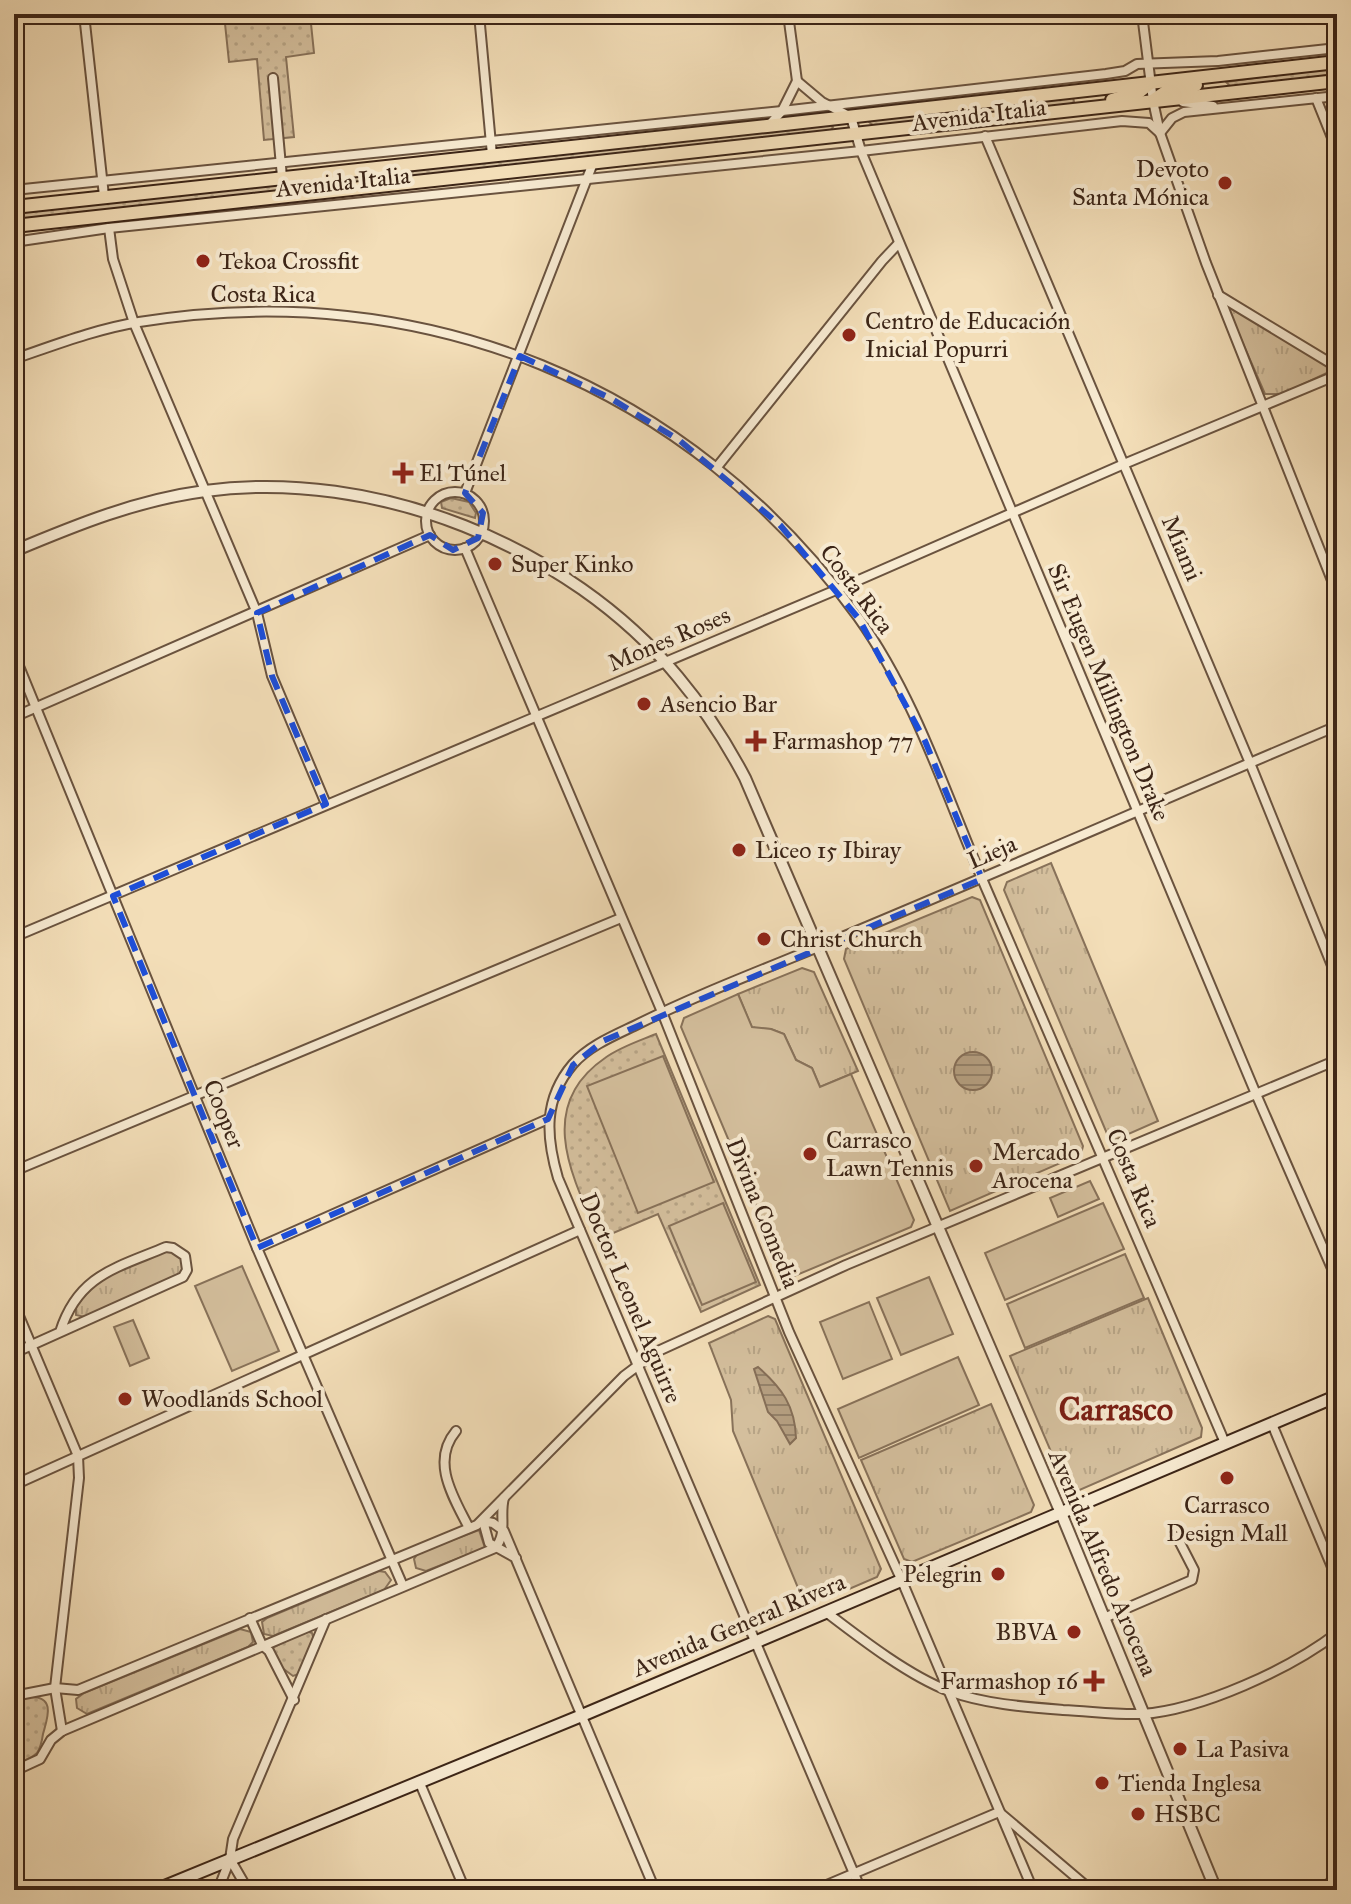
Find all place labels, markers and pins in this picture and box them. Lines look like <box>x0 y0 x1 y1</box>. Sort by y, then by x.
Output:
place label: Devoto Santa Mónica <box>1072 154 1210 212</box>
marker: Devoto Santa Mónica <box>1216 174 1234 192</box>
place label: Tekoa Crossfit <box>219 246 360 276</box>
marker: Tekoa Crossfit <box>194 252 212 270</box>
place label: Centro de Educación Inicial Popurri <box>865 306 1070 364</box>
marker: Centro de Educación Inicial Popurri <box>840 326 858 344</box>
place label: El Túnel <box>419 458 507 488</box>
marker: El Túnel <box>394 464 412 482</box>
place label: Super Kinko <box>511 549 634 579</box>
marker: Super Kinko <box>486 555 504 573</box>
place label: Asencio Bar <box>659 689 777 719</box>
marker: Asencio Bar <box>635 695 653 713</box>
place label: Farmashop 77 <box>772 726 914 756</box>
marker: Farmashop 77 <box>747 732 765 750</box>
place label: Liceo 15 Ibiray <box>755 835 902 865</box>
marker: Liceo 15 Ibiray <box>730 841 748 859</box>
place label: Christ Church <box>780 924 922 954</box>
marker: Christ Church <box>755 930 773 948</box>
place label: Carrasco Lawn Tennis <box>826 1125 953 1183</box>
place label: Mercado Arocena <box>991 1137 1080 1195</box>
marker: Carrasco Lawn Tennis <box>801 1145 819 1163</box>
marker: Mercado Arocena <box>967 1157 985 1175</box>
place label: Woodlands School <box>141 1384 324 1414</box>
marker: Woodlands School <box>116 1390 134 1408</box>
marker: Carrasco Design Mall <box>1218 1469 1236 1487</box>
place label: Carrasco Design Mall <box>1166 1490 1288 1548</box>
place label: Pelegrin <box>903 1559 982 1589</box>
marker: Pelegrin <box>989 1565 1007 1583</box>
place label: BBVA <box>996 1617 1058 1647</box>
marker: BBVA <box>1065 1623 1083 1641</box>
place label: Farmashop 16 <box>940 1666 1079 1696</box>
marker: Farmashop 16 <box>1085 1672 1103 1690</box>
place label: La Pasiva <box>1196 1734 1290 1764</box>
marker: La Pasiva <box>1171 1740 1189 1758</box>
place label: Tienda Inglesa <box>1118 1768 1262 1798</box>
marker: Tienda Inglesa <box>1093 1774 1111 1792</box>
place label: HSBC <box>1154 1799 1221 1829</box>
marker: HSBC <box>1129 1805 1147 1823</box>

